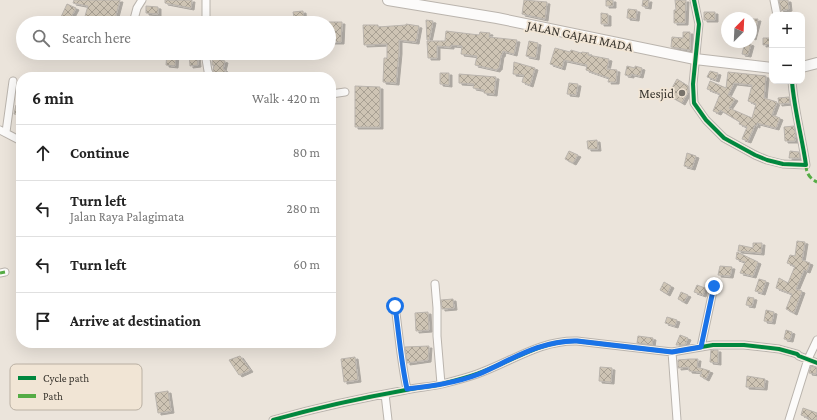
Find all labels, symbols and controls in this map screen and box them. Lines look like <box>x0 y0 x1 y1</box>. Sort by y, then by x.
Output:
north arrow <box>721 12 757 48</box>
map controls <box>769 12 805 84</box>
button: + <box>769 12 805 48</box>
search box <box>16 16 336 60</box>
street label: JALAN GAJAH MADA <box>525 17 635 55</box>
icon: search <box>30 27 52 49</box>
text: Search here <box>62 30 131 46</box>
button: − <box>769 48 805 84</box>
place label: Mesjid <box>639 86 674 102</box>
marker: Mesjid <box>677 88 687 98</box>
text: 6 min <box>32 89 74 108</box>
text: Walk · 420 m <box>252 91 320 106</box>
icon: ahead <box>32 142 54 164</box>
text: Continue <box>70 145 129 161</box>
text: 80 m <box>293 145 320 160</box>
text: Turn left <box>70 193 126 209</box>
icon: left <box>32 198 54 220</box>
text: 280 m <box>287 201 320 216</box>
text: Jalan Raya Palagimata <box>70 209 184 224</box>
icon: left <box>32 254 54 276</box>
text: Turn left <box>70 257 126 273</box>
text: 60 m <box>293 257 320 272</box>
route end <box>705 277 723 295</box>
route start <box>386 297 404 315</box>
icon: arrive <box>32 310 54 332</box>
text: Arrive at destination <box>70 313 201 329</box>
legend <box>10 364 142 410</box>
text: Cycle path <box>43 372 89 385</box>
text: Path <box>43 390 63 402</box>

